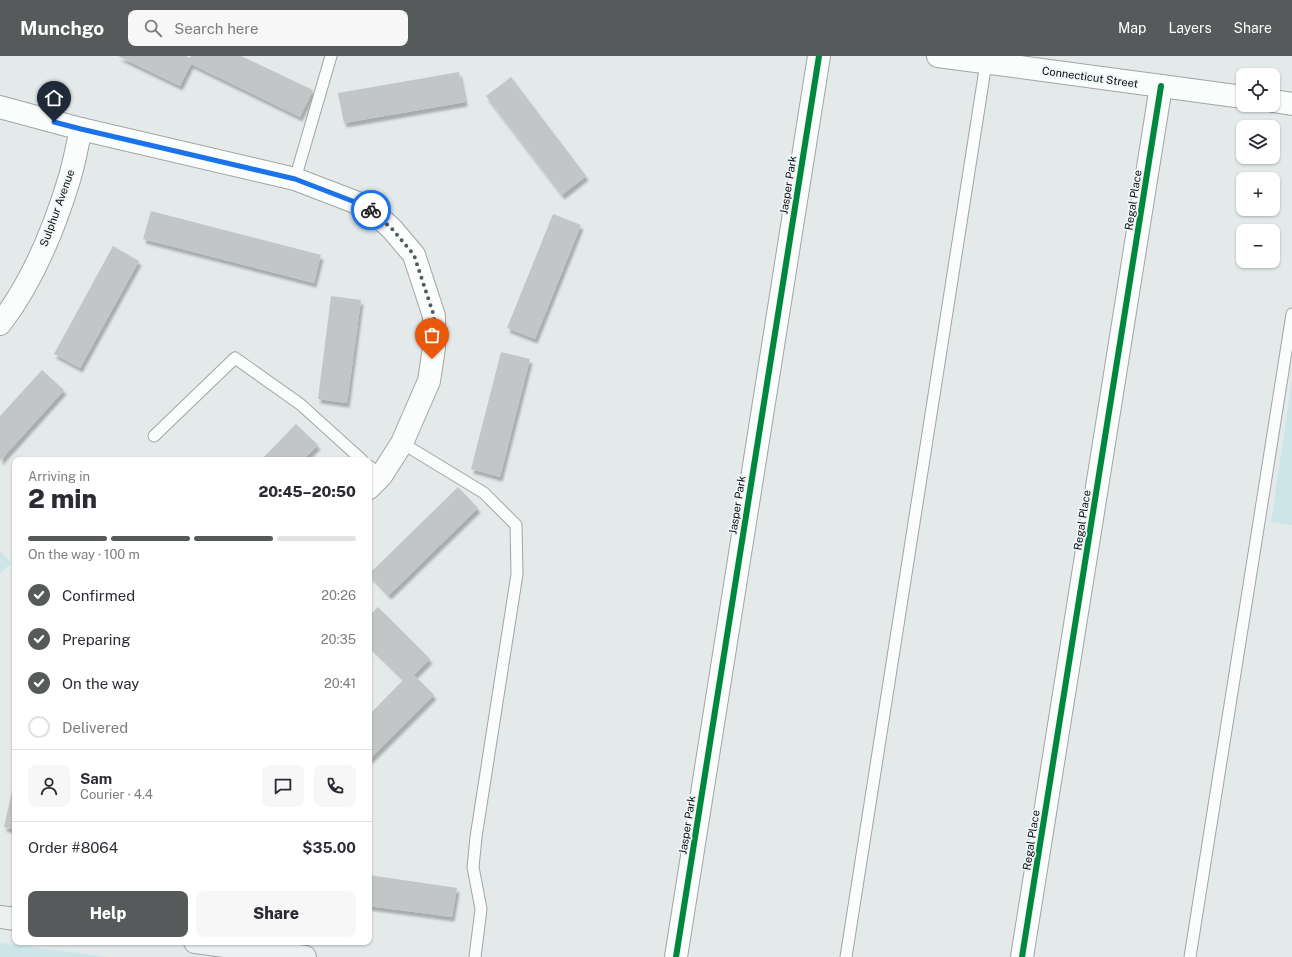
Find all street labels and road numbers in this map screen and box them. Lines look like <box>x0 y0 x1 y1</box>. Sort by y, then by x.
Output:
street label: Connecticut Street <box>1041 64 1139 90</box>
street label: Jasper Park <box>777 155 799 215</box>
street label: Sulphur Avenue <box>37 168 77 248</box>
street label: Regal Place <box>1122 169 1144 231</box>
street label: Jasper Park <box>726 475 748 535</box>
street label: Regal Place <box>1071 489 1093 551</box>
street label: Jasper Park <box>676 795 698 855</box>
street label: Regal Place <box>1020 809 1042 871</box>

